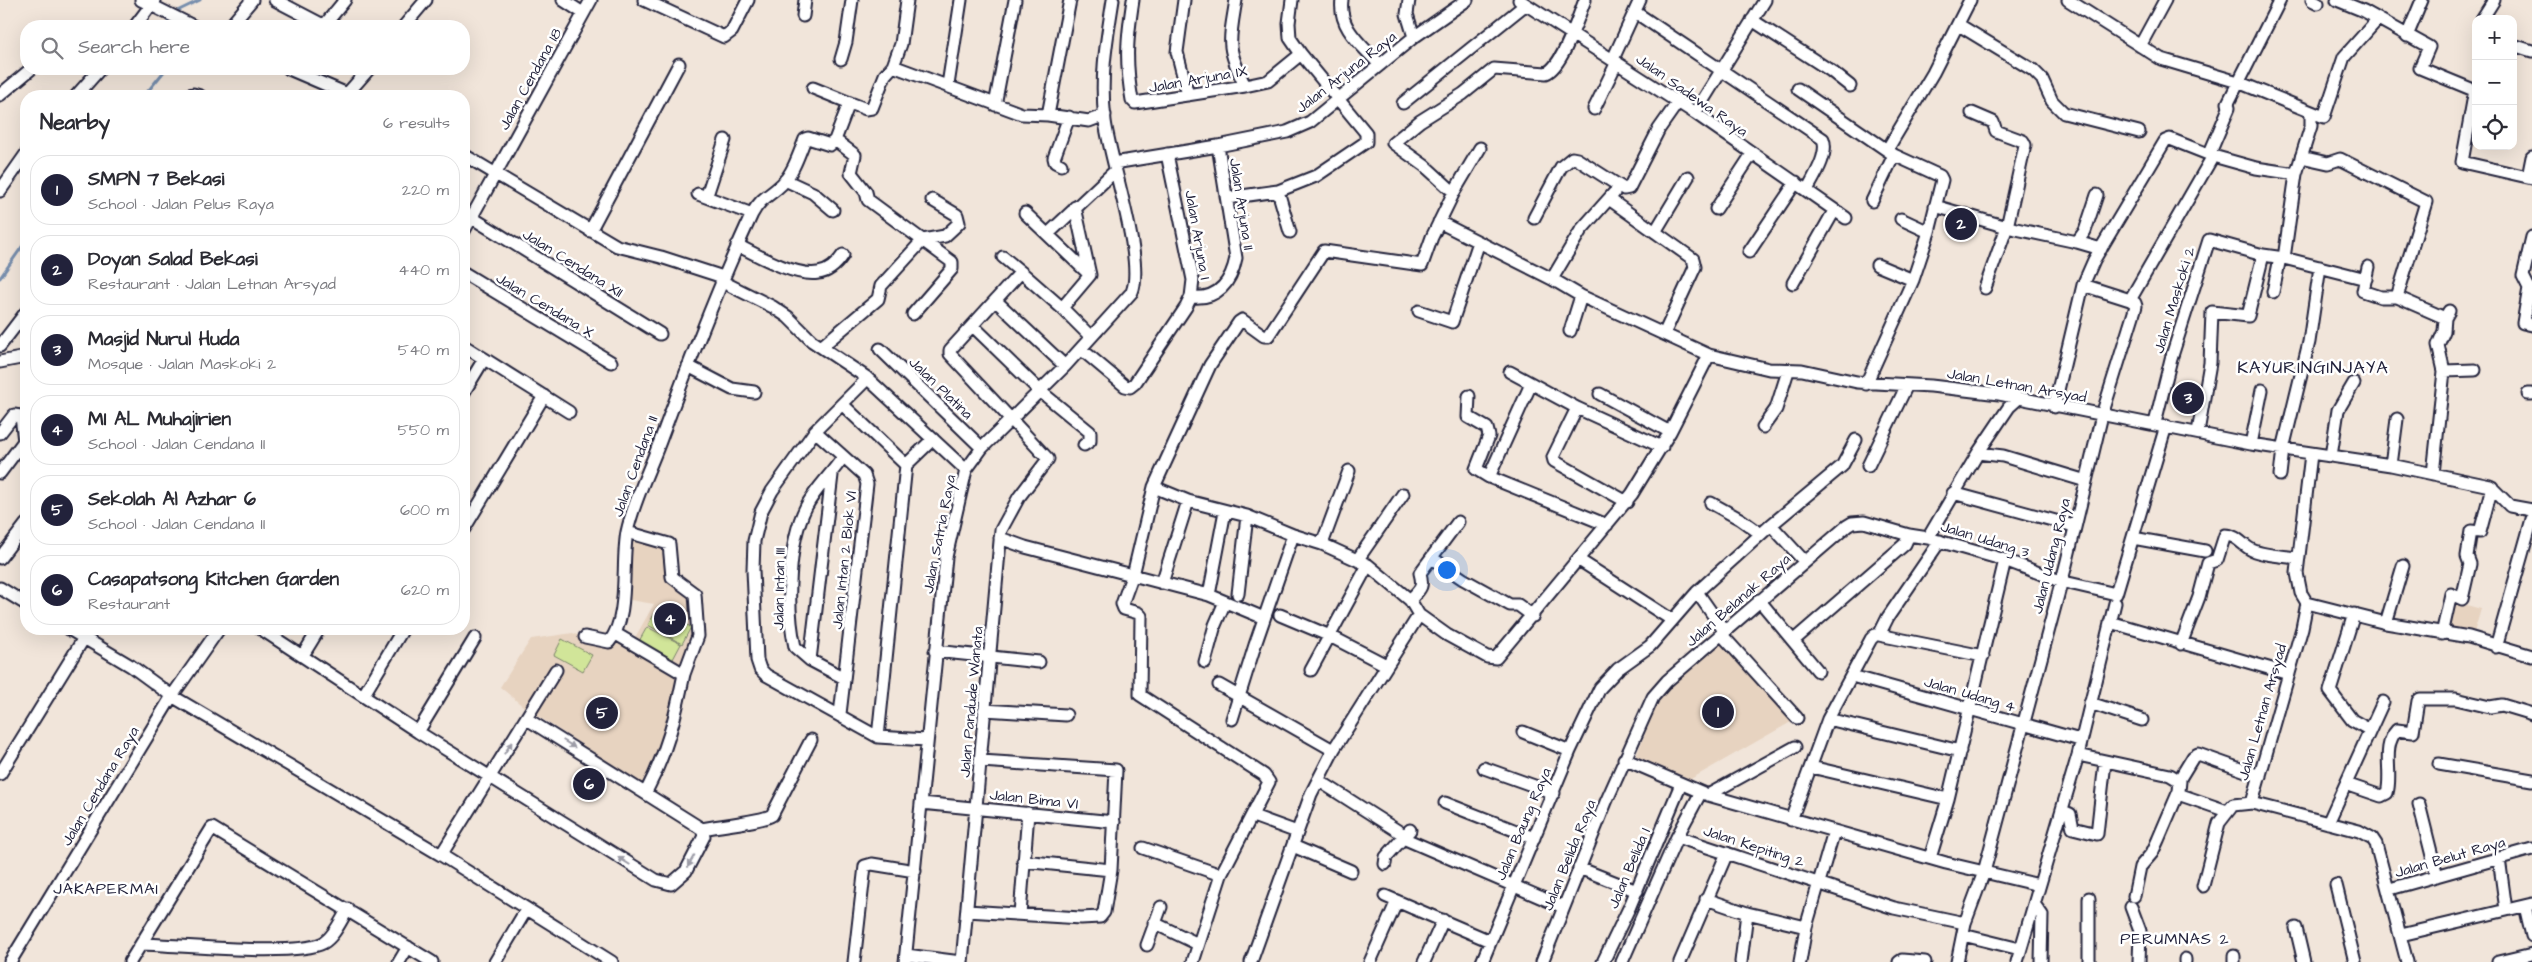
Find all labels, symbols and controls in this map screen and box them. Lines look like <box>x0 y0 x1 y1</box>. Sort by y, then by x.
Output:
map controls <box>2472 15 2517 150</box>
button: + <box>2472 15 2517 60</box>
search box <box>20 20 470 75</box>
street label: Jalan Cendana 18 <box>494 24 567 134</box>
street label: Jalan Arjuna Raya <box>1292 26 1402 119</box>
icon: search <box>38 34 66 62</box>
text: Search here <box>78 34 190 61</box>
street label: Jalan Sadewa Raya <box>1631 49 1752 143</box>
button: − <box>2472 60 2517 105</box>
street label: Jalan Arjuna IX <box>1147 61 1249 98</box>
button: locate <box>2472 105 2517 150</box>
text: Nearby <box>40 108 110 137</box>
text: 6 results <box>383 112 450 134</box>
street label: Jalan Arjuna II <box>1224 157 1259 252</box>
text: SMPN 7 Bekasi <box>88 166 224 193</box>
text: 1 <box>56 179 58 201</box>
text: 220 m <box>402 179 449 201</box>
street label: Jalan Arjuna I <box>1179 189 1216 282</box>
text: School · Jalan Pelus Raya <box>88 193 274 215</box>
pin: 2 <box>1945 205 1977 243</box>
street label: Jalan Cendana XII <box>518 224 627 303</box>
street label: Jalan Maskoki 2 <box>2148 244 2201 356</box>
text: Doyan Salad Bekasi <box>88 246 258 273</box>
text: 2 <box>52 259 62 281</box>
text: 440 m <box>398 259 449 281</box>
street label: Jalan Cendana X <box>492 268 598 343</box>
text: Restaurant · Jalan Letnan Arsyad <box>88 273 336 295</box>
text: Masjid Nurul Huda <box>88 326 239 353</box>
text: 3 <box>53 339 61 361</box>
text: 540 m <box>398 339 449 361</box>
street label: Jalan Platina <box>904 352 978 425</box>
text: Mosque · Jalan Maskoki 2 <box>88 353 276 375</box>
district label: KAYURINGINJAYA <box>2237 355 2389 380</box>
street label: Jalan Letnan Arsyad <box>1945 363 2089 409</box>
pin: 3 <box>2172 379 2204 417</box>
text: MI AL Muhajirien <box>88 406 231 433</box>
street label: Jalan Cendana II <box>607 413 664 520</box>
text: 4 <box>52 419 62 441</box>
text: 550 m <box>397 419 449 441</box>
text: School · Jalan Cendana II <box>88 433 265 455</box>
street label: Jalan Satria Raya <box>918 472 962 596</box>
text: Sekolah Al Azhar 6 <box>88 486 256 513</box>
street label: Jalan Intan 2 Blok VI <box>827 490 862 630</box>
street label: Jalan Udang Raya <box>2027 496 2077 616</box>
text: 5 <box>51 499 63 521</box>
text: 600 m <box>400 499 449 521</box>
text: School · Jalan Cendana II <box>88 513 265 535</box>
street label: Jalan Udang 3 <box>1938 516 2032 564</box>
street label: Jalan Intan III <box>768 547 791 631</box>
street label: Jalan Belanak Raya <box>1681 549 1796 652</box>
your location <box>1434 557 1460 583</box>
text: Casapatsong Kitchen Garden <box>88 566 339 593</box>
text: 6 <box>52 579 62 601</box>
text: 620 m <box>401 579 449 601</box>
text: Restaurant <box>88 593 170 615</box>
pin: 4 <box>654 600 686 638</box>
street label: Jalan Pandude Wanata <box>954 625 989 778</box>
street label: Jalan Letnan Arsyad <box>2233 641 2293 783</box>
street label: Jalan Udang 4 <box>1921 671 2018 719</box>
pin: 1 <box>1702 693 1734 731</box>
pin: 5 <box>586 694 618 732</box>
street label: Jalan Cendana Raya <box>56 722 145 850</box>
one-way arrow <box>562 740 575 749</box>
one-way arrow <box>503 741 513 754</box>
street label: Jalan Baung Raya <box>1490 764 1558 884</box>
pin: 6 <box>573 765 605 803</box>
street label: Jalan Bima VI <box>989 784 1079 815</box>
street label: Jalan Belida Raya <box>1538 796 1602 914</box>
street label: Jalan Kepiting 2 <box>1700 820 1807 874</box>
street label: Jalan Belida I <box>1603 824 1656 912</box>
street label: Jalan Belut Raya <box>2392 832 2508 884</box>
one-way arrow <box>687 854 696 867</box>
one-way arrow <box>618 856 631 865</box>
district label: JAKAPERMAI <box>53 878 159 900</box>
district label: PERUMNAS 2 <box>2120 928 2230 950</box>

